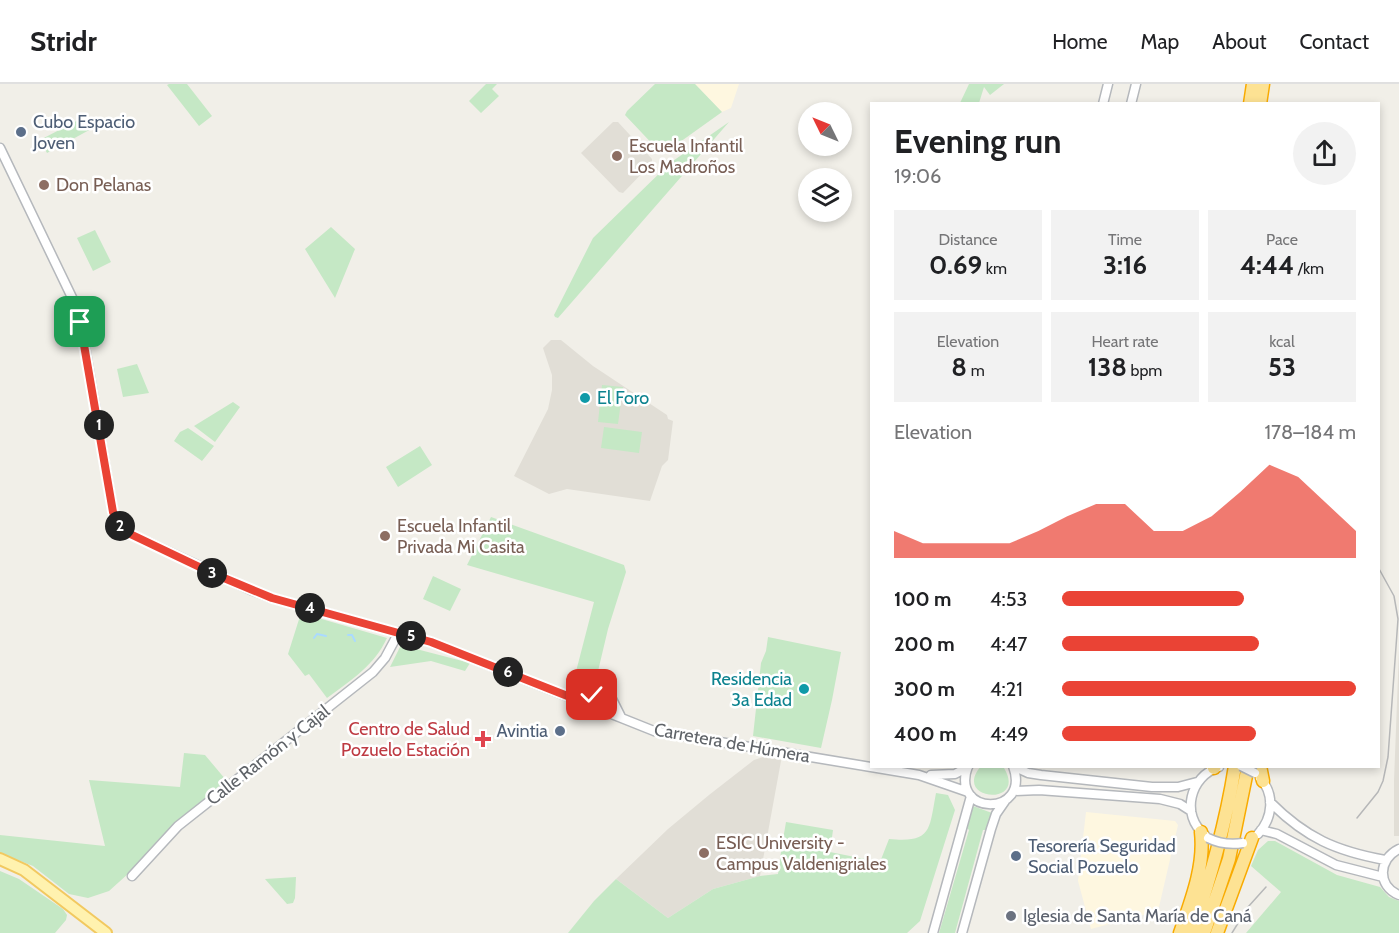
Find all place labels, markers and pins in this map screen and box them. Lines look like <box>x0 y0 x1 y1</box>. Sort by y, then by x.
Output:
place label: Cubo Espacio Joven <box>32 111 135 154</box>
marker: Cubo Espacio Joven <box>14 125 28 139</box>
place label: Escuela Infantil Los Madroños <box>629 135 744 178</box>
marker: Escuela Infantil Los Madroños <box>610 149 624 163</box>
place label: Don Pelanas <box>56 174 151 196</box>
marker: Don Pelanas <box>37 178 51 192</box>
pin <box>54 296 105 347</box>
place label: El Foro <box>597 387 649 409</box>
marker: El Foro <box>578 391 592 405</box>
pin: 1 <box>84 410 114 440</box>
pin: 2 <box>105 511 135 541</box>
place label: Escuela Infantil Privada Mi Casita <box>397 515 525 558</box>
marker: Escuela Infantil Privada Mi Casita <box>378 529 392 543</box>
pin: 3 <box>197 558 227 588</box>
pin: 4 <box>295 593 325 623</box>
pin: 5 <box>396 621 426 651</box>
pin: 6 <box>493 657 523 687</box>
place label: Residencia 3a Edad <box>711 668 792 711</box>
pin <box>566 669 617 720</box>
marker: Residencia 3a Edad <box>797 682 811 696</box>
place label: Centro de Salud Pozuelo Estación <box>341 718 470 761</box>
place label: Avintia <box>496 720 548 742</box>
marker: Avintia <box>553 724 567 738</box>
marker: Centro de Salud Pozuelo Estación <box>474 730 492 748</box>
place label: ESIC University - Campus Valdenigriales <box>716 832 887 875</box>
place label: Tesorería Seguridad Social Pozuelo <box>1028 835 1176 878</box>
marker: ESIC University - Campus Valdenigriales <box>697 846 711 860</box>
marker: Tesorería Seguridad Social Pozuelo <box>1009 849 1023 863</box>
place label: Iglesia de Santa María de Caná <box>1023 905 1252 927</box>
marker: Iglesia de Santa María de Caná <box>1004 909 1018 923</box>

